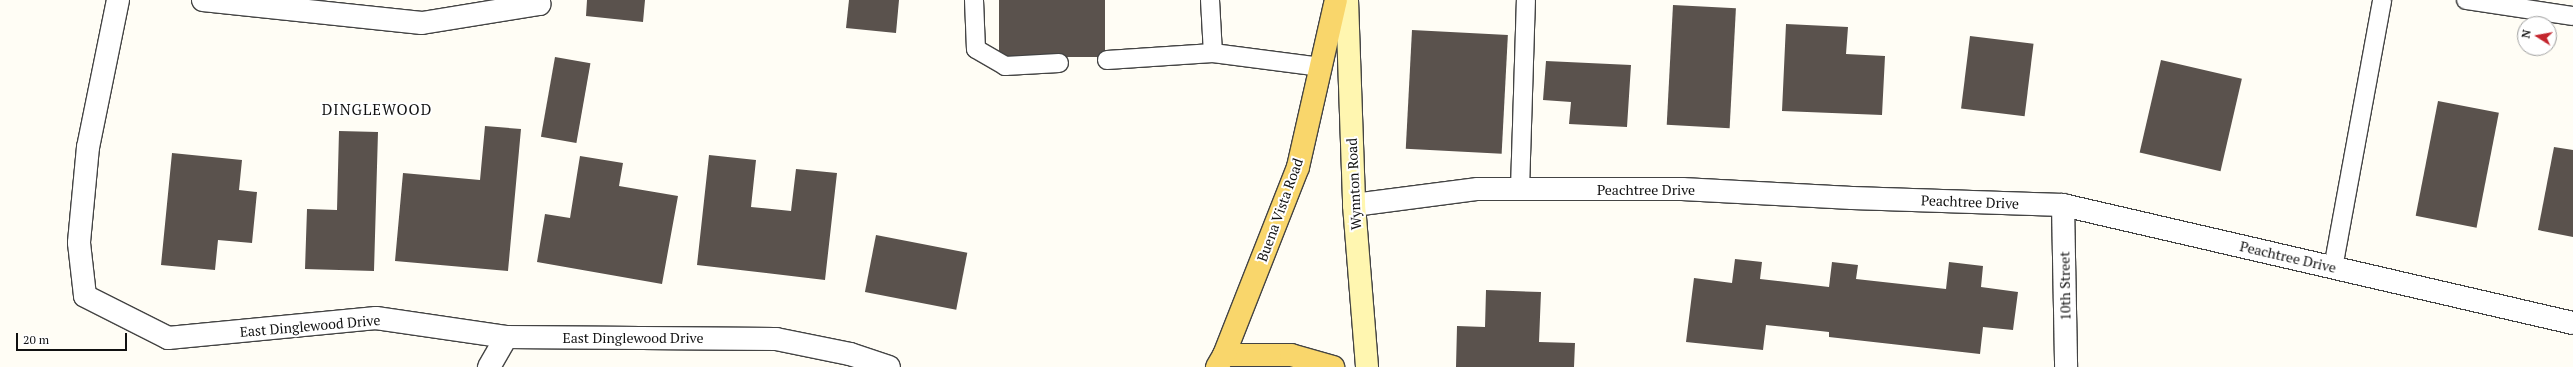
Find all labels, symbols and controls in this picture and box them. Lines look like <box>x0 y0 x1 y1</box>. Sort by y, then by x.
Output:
north arrow <box>2517 16 2557 56</box>
text: N <box>2519 28 2534 39</box>
district label: DINGLEWOOD <box>322 101 432 119</box>
street label: Wynnton Road <box>1343 138 1365 230</box>
street label: Buena Vista Road <box>1253 156 1307 264</box>
street label: Peachtree Drive <box>1597 182 1695 198</box>
street label: Peachtree Drive <box>1921 192 2019 212</box>
street label: Peachtree Drive <box>2238 238 2338 276</box>
street label: 10th Street <box>2056 251 2074 321</box>
street label: East Dinglewood Drive <box>239 311 381 341</box>
scale bar <box>18 325 129 351</box>
street label: East Dinglewood Drive <box>563 330 703 346</box>
text: 20 m <box>23 332 49 347</box>

